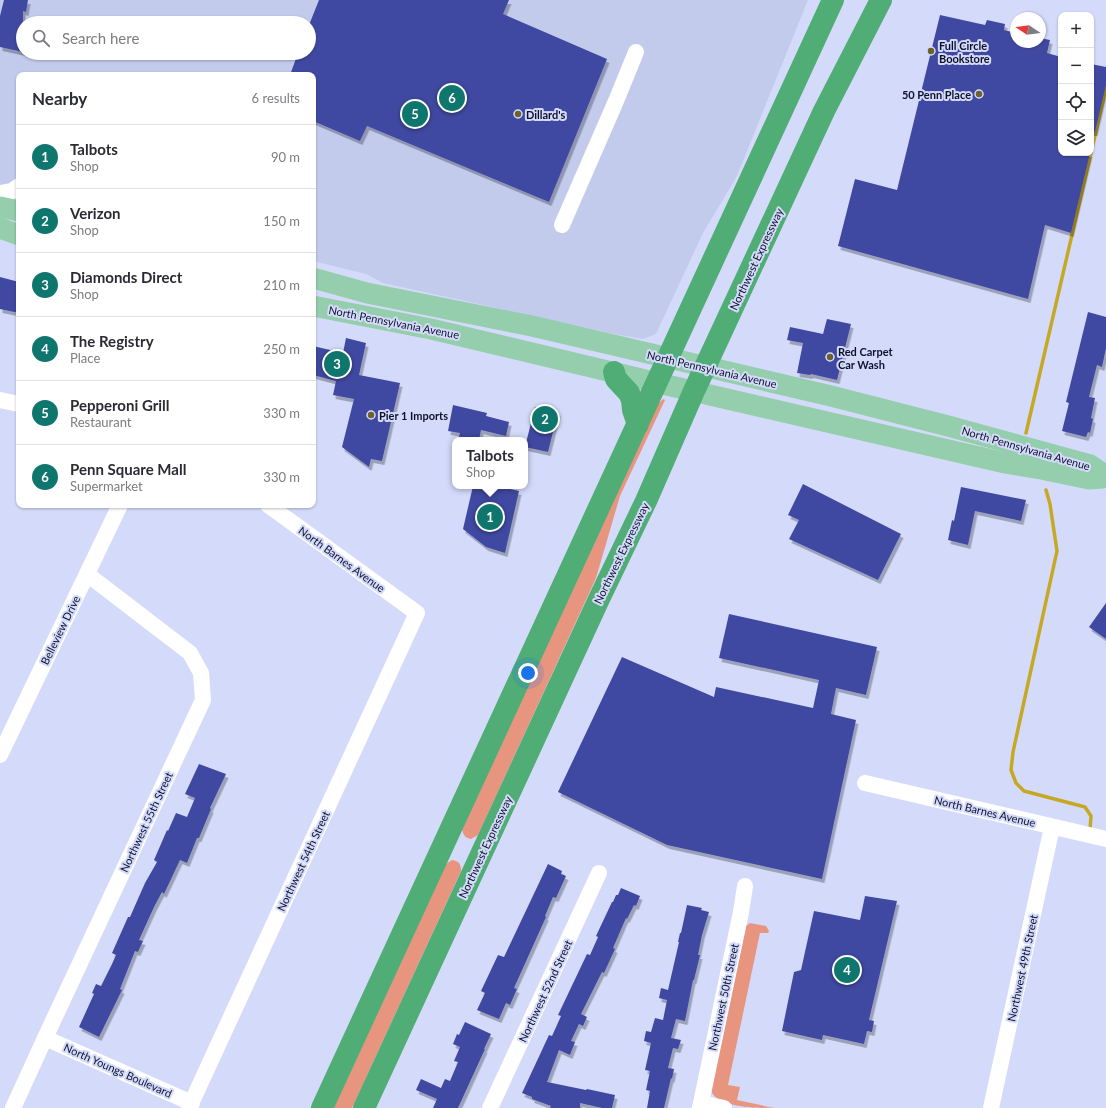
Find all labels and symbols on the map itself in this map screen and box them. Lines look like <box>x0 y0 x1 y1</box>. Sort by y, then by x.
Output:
north arrow <box>1010 12 1046 48</box>
place label: Full Circle Bookstore <box>939 39 990 65</box>
marker: Full Circle Bookstore <box>926 46 936 56</box>
pin: 6 <box>439 83 465 113</box>
place label: 50 Penn Place <box>902 88 971 101</box>
marker: 50 Penn Place <box>974 89 984 99</box>
pin: 5 <box>402 99 428 129</box>
place label: Dillard's <box>526 108 566 121</box>
marker: Dillard's <box>513 109 523 119</box>
street label: Northwest Expressway <box>727 206 786 312</box>
street label: North Pennsylvania Avenue <box>328 303 461 341</box>
place label: Red Carpet Car Wash <box>838 345 894 371</box>
street label: North Pennsylvania Avenue <box>646 348 778 390</box>
pin: 3 <box>324 349 350 379</box>
marker: Red Carpet Car Wash <box>825 352 835 362</box>
pin: 2 <box>532 404 558 434</box>
place label: Pier 1 Imports <box>379 409 448 422</box>
marker: Pier 1 Imports <box>366 410 376 420</box>
street label: North Pennsylvania Avenue <box>960 423 1092 473</box>
street label: Northwest Expressway <box>591 500 651 606</box>
pin: 1 <box>477 502 503 532</box>
street label: North Barnes Avenue <box>296 523 388 595</box>
street label: Belleview Drive <box>38 593 82 667</box>
your location <box>518 663 538 683</box>
street label: Northwest 55th Street <box>117 770 175 874</box>
street label: North Barnes Avenue <box>933 793 1037 829</box>
street label: Northwest Expressway <box>456 794 515 900</box>
street label: Northwest 54th Street <box>274 809 332 913</box>
street label: Northwest 49th Street <box>1004 913 1040 1023</box>
street label: Northwest 52nd Street <box>516 938 574 1044</box>
street label: Northwest 50th Street <box>705 942 741 1052</box>
pin: 4 <box>834 955 860 985</box>
street label: North Youngs Boulevard <box>62 1040 174 1100</box>

